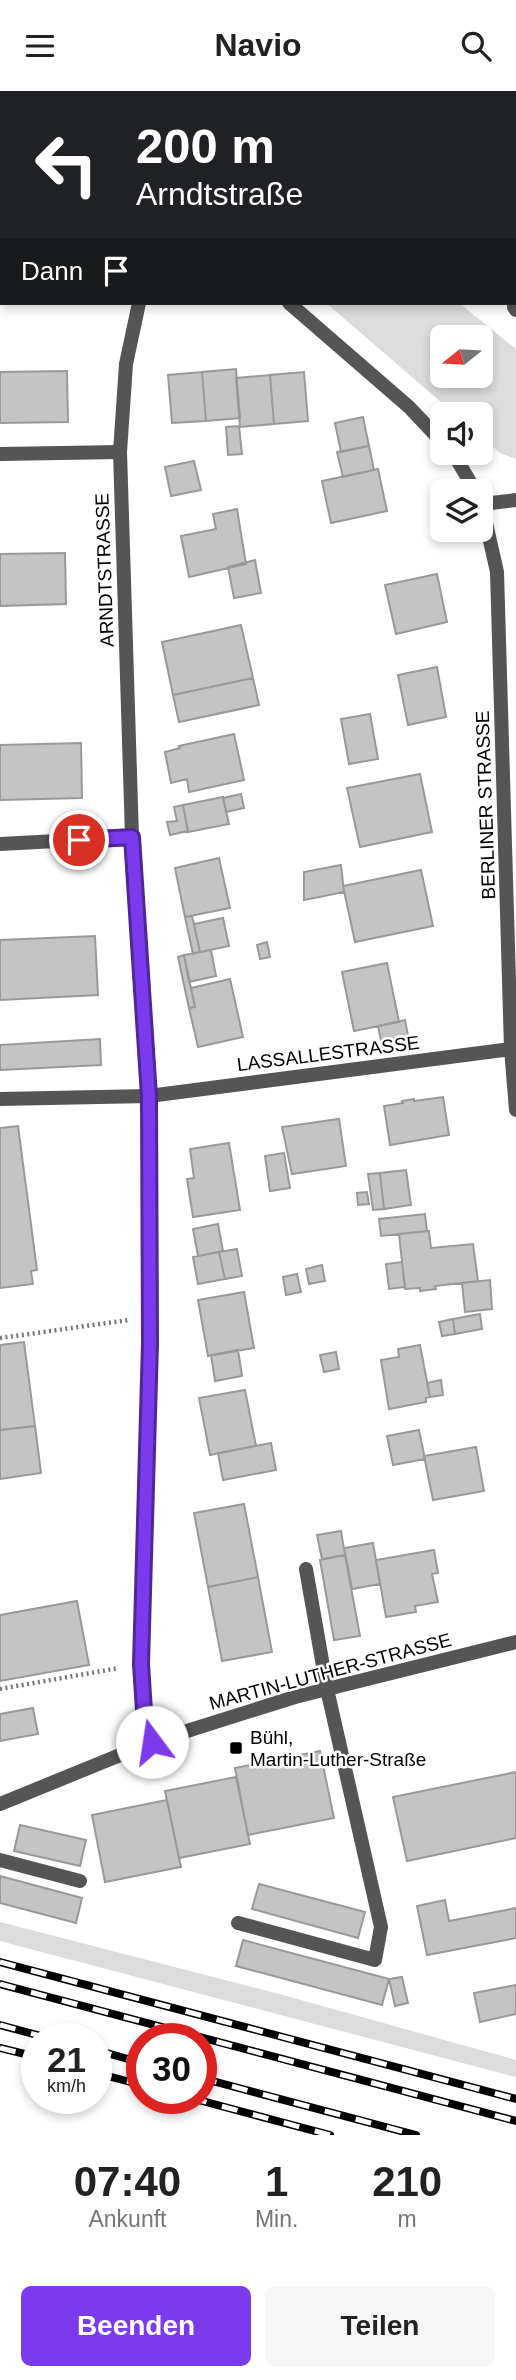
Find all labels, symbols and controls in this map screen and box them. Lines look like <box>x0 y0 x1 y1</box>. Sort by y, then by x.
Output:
icon: menu <box>21 27 59 65</box>
text: Navio <box>214 27 302 63</box>
icon: search <box>457 27 495 65</box>
icon: left <box>21 119 112 210</box>
text: 200 m <box>136 119 275 173</box>
text: Arndtstraße <box>136 176 303 212</box>
icon: arrive <box>97 252 135 290</box>
text: Dann <box>21 256 83 286</box>
north arrow <box>430 325 494 389</box>
map controls <box>430 325 493 542</box>
button: sound <box>430 402 493 465</box>
button: layers <box>430 479 493 542</box>
street label: ARNDTSTRASSE <box>91 493 118 647</box>
street label: BERLINER STRASSE <box>472 710 499 900</box>
pin <box>49 810 109 870</box>
icon: arrive <box>60 821 98 859</box>
street label: LASSALLESTRASSE <box>236 1032 421 1075</box>
street label: MARTIN-LUTHER-STRASSE <box>207 1629 454 1714</box>
position arrow <box>115 1705 189 1779</box>
place label: Bühl, Martin-Luther-Straße <box>250 1727 426 1770</box>
marker: Bühl, Martin-Luther-Straße <box>228 1740 244 1756</box>
speed limit sign: 30 <box>126 2023 217 2114</box>
text: 21 <box>47 2040 86 2079</box>
text: km/h <box>47 2076 86 2096</box>
text: 07:40 <box>74 2158 181 2205</box>
text: 1 <box>265 2158 288 2205</box>
text: 210 <box>372 2158 442 2205</box>
text: Ankunft <box>88 2206 166 2232</box>
text: Min. <box>255 2206 298 2232</box>
text: m <box>398 2206 417 2232</box>
button: Beenden <box>21 2286 251 2366</box>
button: Teilen <box>265 2286 495 2366</box>

